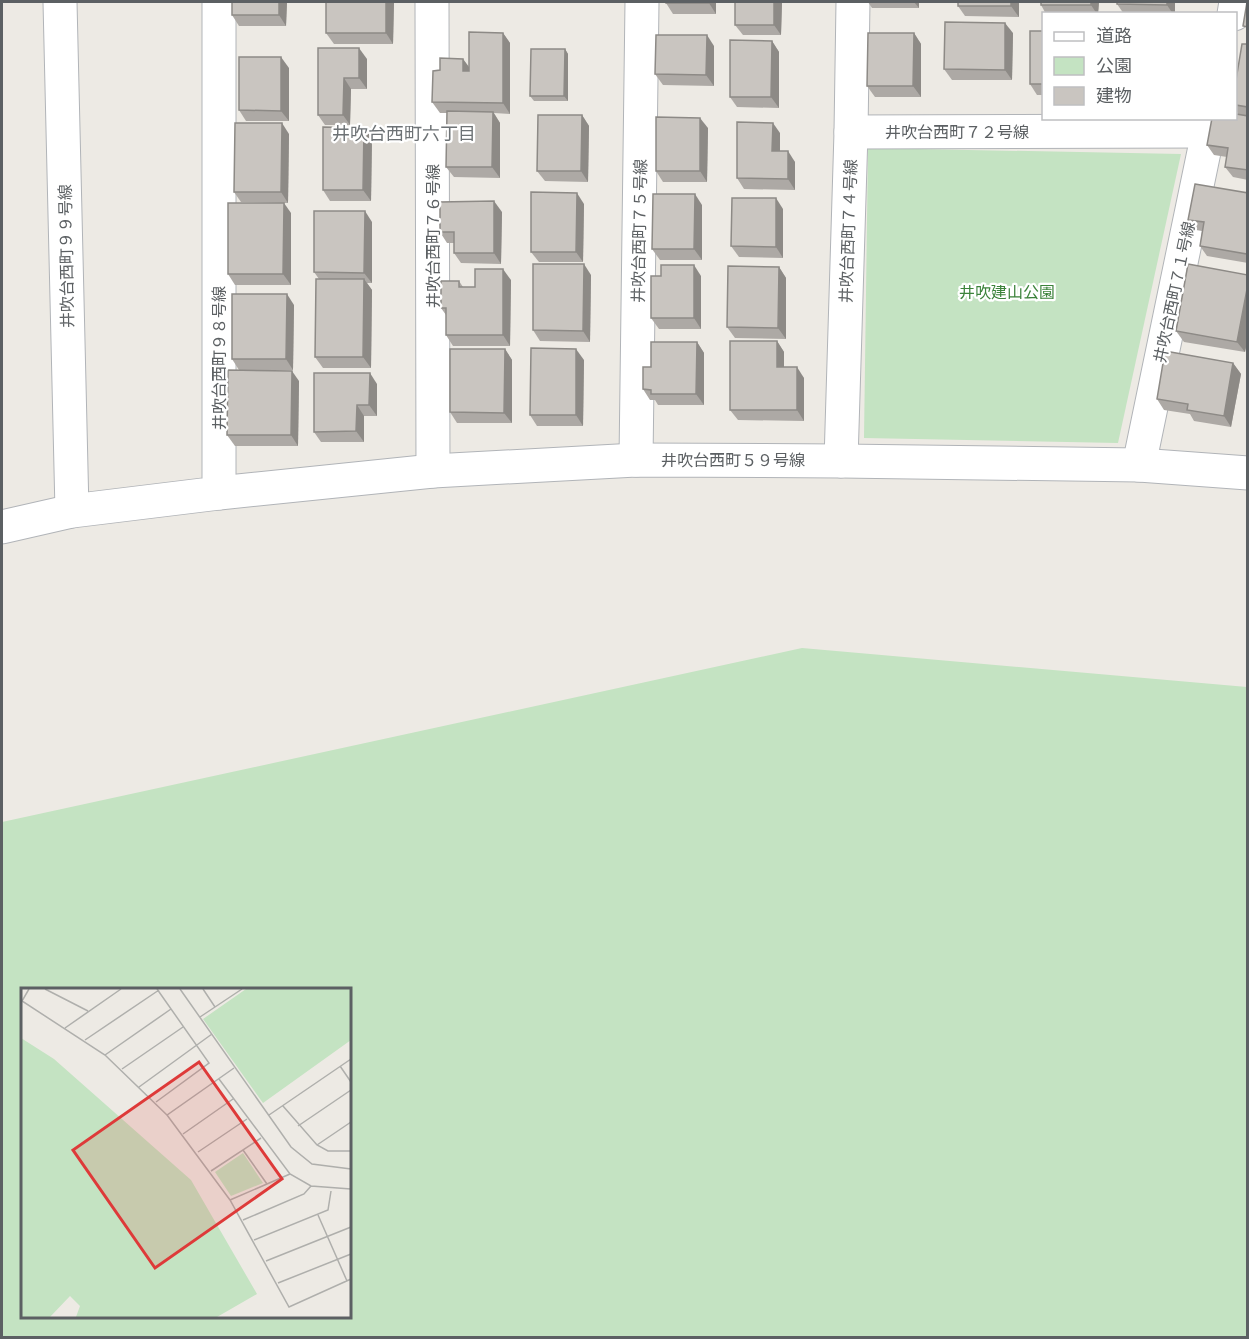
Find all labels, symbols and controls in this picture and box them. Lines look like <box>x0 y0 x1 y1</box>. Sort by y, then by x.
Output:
legend <box>1042 12 1237 120</box>
text: 道路 <box>1096 23 1132 47</box>
text: 公園 <box>1096 53 1132 77</box>
text: 建物 <box>1096 83 1132 107</box>
district label: 井吹台西町六丁目 <box>332 121 476 145</box>
street label: 井吹台西町７２号線 <box>885 121 1029 143</box>
street label: 井吹台西町７５号線 <box>627 159 651 303</box>
street label: 井吹台西町７４号線 <box>834 159 862 303</box>
street label: 井吹台西町７６号線 <box>422 164 444 308</box>
street label: 井吹台西町９９号線 <box>54 184 78 328</box>
street label: 井吹台西町７１号線 <box>1148 219 1200 365</box>
park label: 井吹建山公園 <box>959 281 1055 303</box>
street label: 井吹台西町９８号線 <box>208 286 230 430</box>
street label: 井吹台西町５９号線 <box>661 449 805 471</box>
inset map <box>21 988 351 1318</box>

